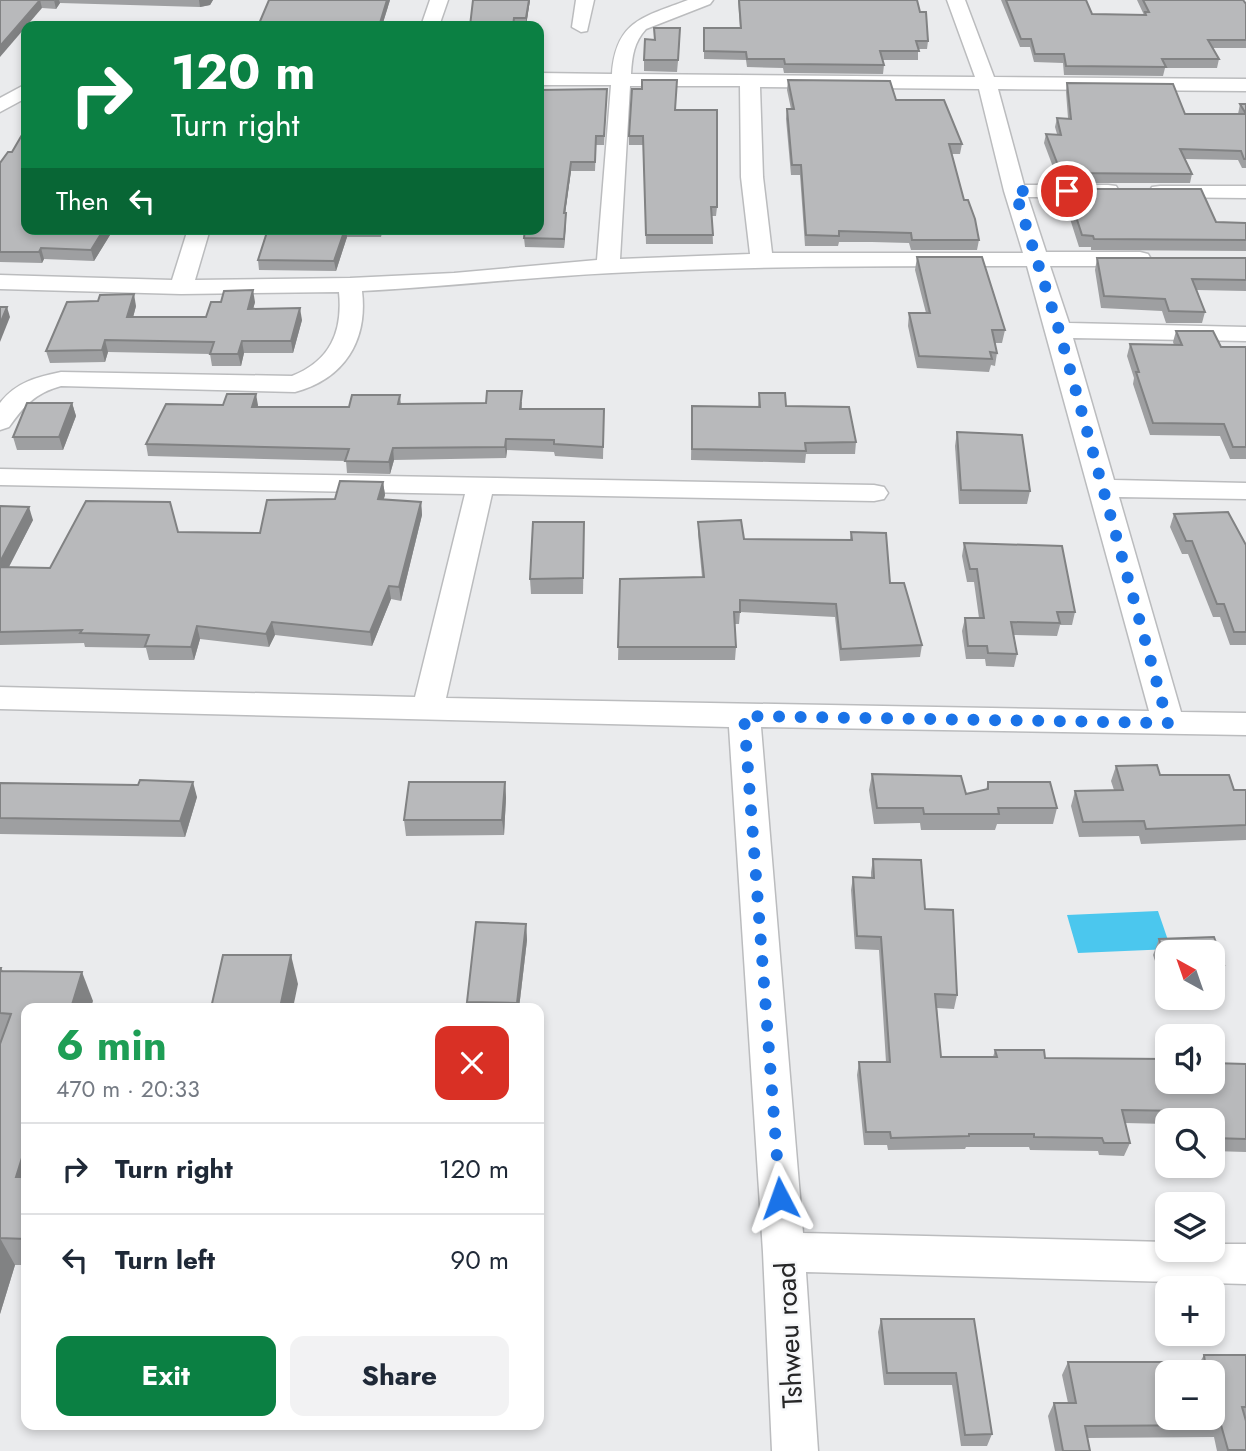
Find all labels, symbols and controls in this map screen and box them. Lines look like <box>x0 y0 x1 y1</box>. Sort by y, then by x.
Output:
text: 120 m <box>171 37 315 107</box>
icon: right <box>56 49 147 140</box>
text: Turn right <box>171 102 300 148</box>
pin <box>1037 161 1097 221</box>
icon: arrive <box>1048 172 1086 210</box>
text: Then <box>56 182 109 220</box>
icon: left <box>123 182 161 220</box>
north arrow <box>1155 940 1225 1010</box>
map controls <box>1155 940 1225 1430</box>
text: 6 min <box>56 1015 167 1076</box>
button: sound <box>1155 1024 1225 1094</box>
button: close <box>435 1026 509 1100</box>
text: 470 m · 20:33 <box>56 1072 200 1106</box>
button: search <box>1155 1108 1225 1178</box>
icon: right <box>56 1150 94 1188</box>
text: Turn right <box>115 1150 233 1188</box>
text: 120 m <box>439 1150 509 1188</box>
position arrow <box>743 1161 817 1235</box>
button: layers <box>1155 1192 1225 1262</box>
icon: left <box>56 1241 94 1279</box>
text: Turn left <box>115 1241 215 1279</box>
text: 90 m <box>450 1241 509 1279</box>
street label: Tshweu road <box>765 1261 813 1409</box>
button: + <box>1155 1276 1225 1346</box>
button: Exit <box>56 1336 276 1416</box>
button: Share <box>290 1336 509 1416</box>
button: − <box>1155 1360 1225 1430</box>

